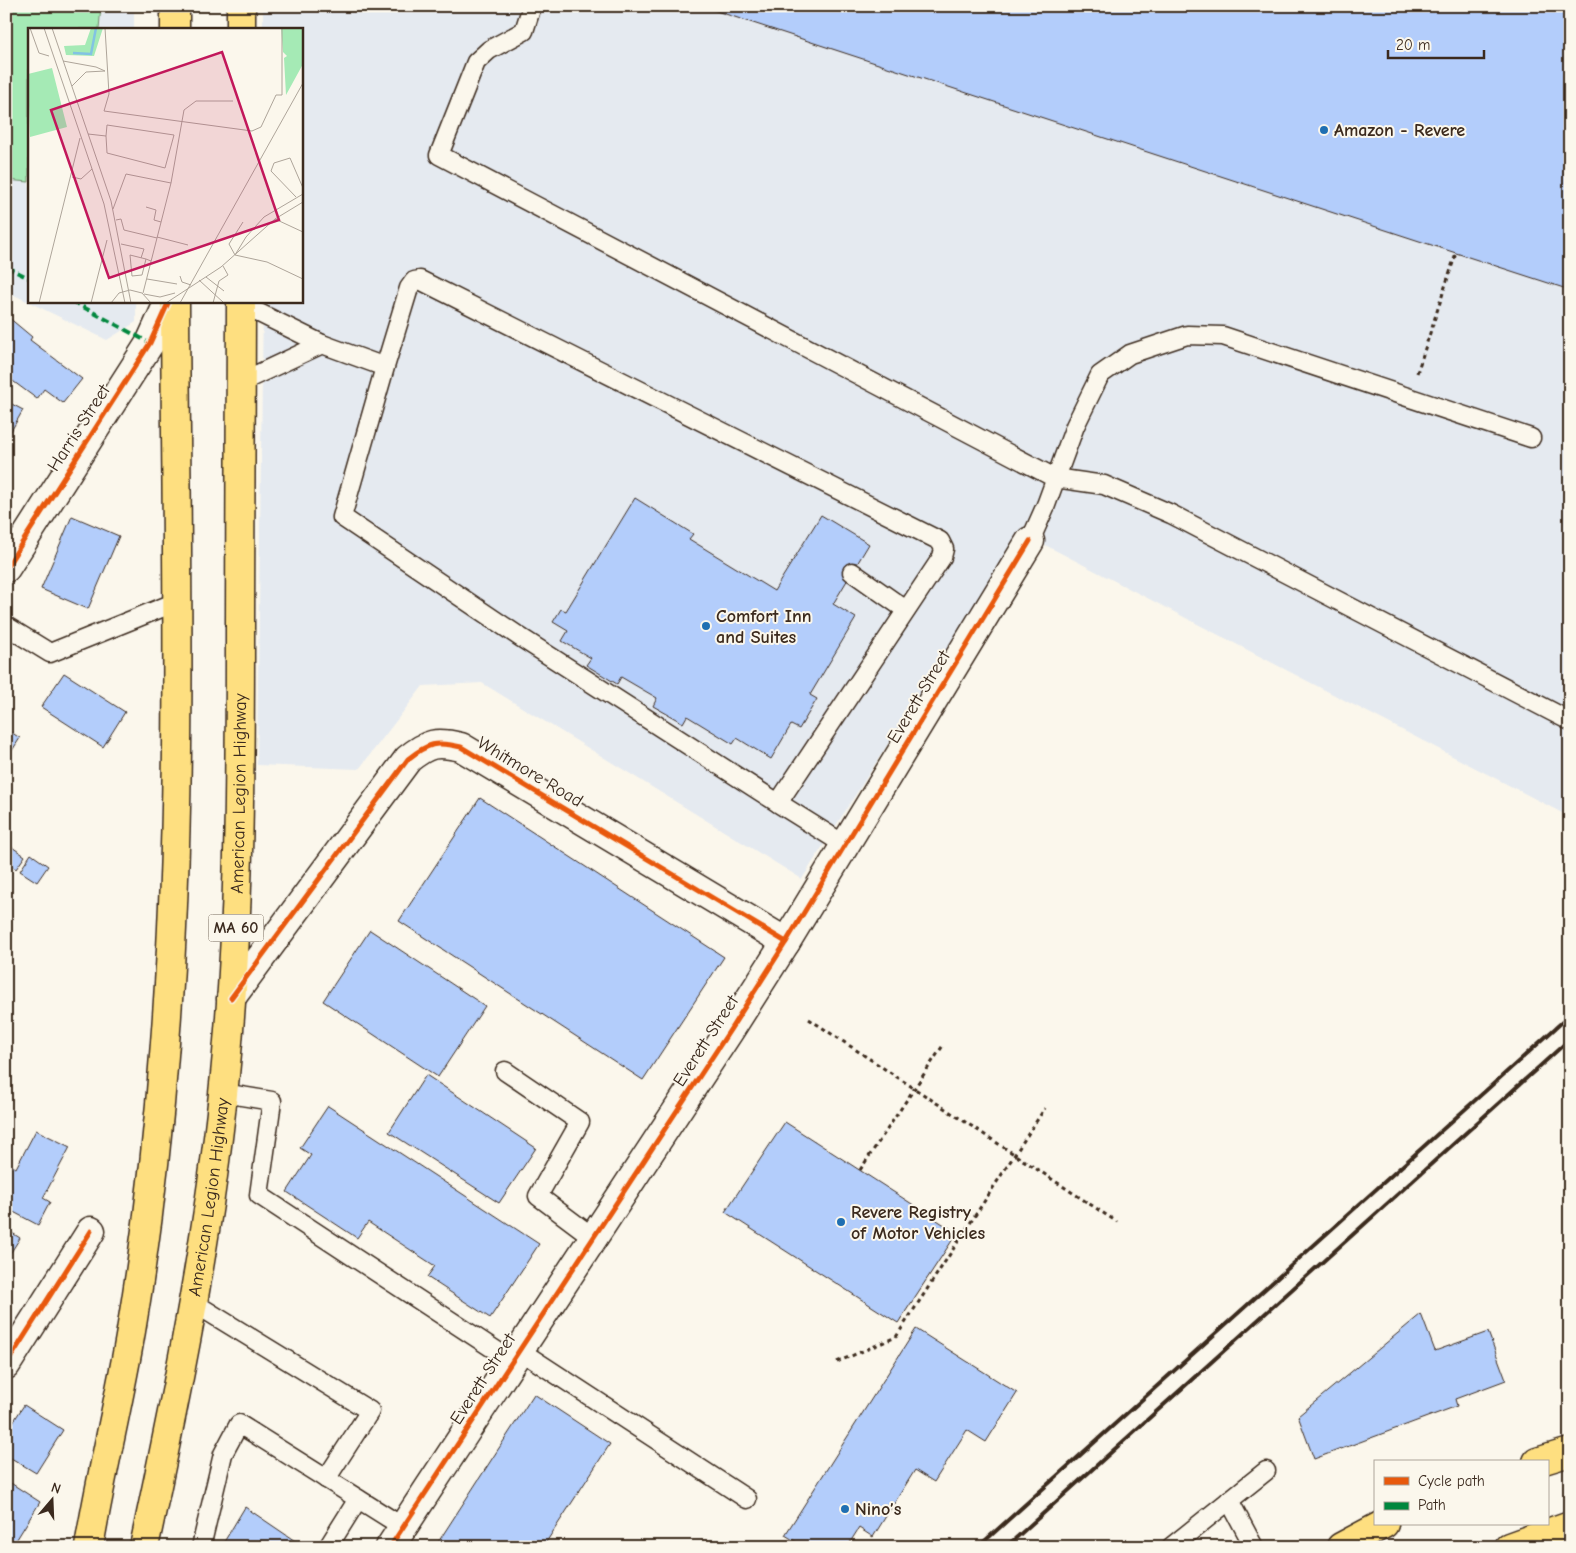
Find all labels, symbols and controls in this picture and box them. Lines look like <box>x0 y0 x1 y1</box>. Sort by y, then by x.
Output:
inset map <box>28 28 302 302</box>
scale bar <box>1388 28 1485 60</box>
text: 20 m <box>1396 36 1430 54</box>
place label: Amazon - Revere <box>1334 120 1465 141</box>
marker: Amazon - Revere <box>1318 124 1330 136</box>
street label: Harris Street <box>43 380 115 475</box>
place label: Comfort Inn and Suites <box>716 606 812 648</box>
marker: Comfort Inn and Suites <box>700 620 712 632</box>
street label: Everett Street <box>883 646 955 747</box>
street label: American Legion Highway <box>226 692 250 894</box>
street label: Whitmore Road <box>473 732 587 812</box>
road number: MA 60 <box>208 914 264 941</box>
street label: Everett Street <box>669 991 744 1090</box>
street label: American Legion Highway <box>184 1096 233 1298</box>
place label: Revere Registry of Motor Vehicles <box>851 1202 985 1244</box>
marker: Revere Registry of Motor Vehicles <box>835 1216 847 1228</box>
street label: Everett Street <box>446 1329 521 1428</box>
legend <box>1374 1460 1548 1526</box>
text: Cycle path <box>1418 1472 1485 1490</box>
north arrow <box>28 1476 78 1526</box>
text: N <box>49 1479 63 1498</box>
text: Path <box>1418 1496 1446 1514</box>
place label: Nino’s <box>855 1499 902 1520</box>
marker: Nino’s <box>839 1503 851 1515</box>

